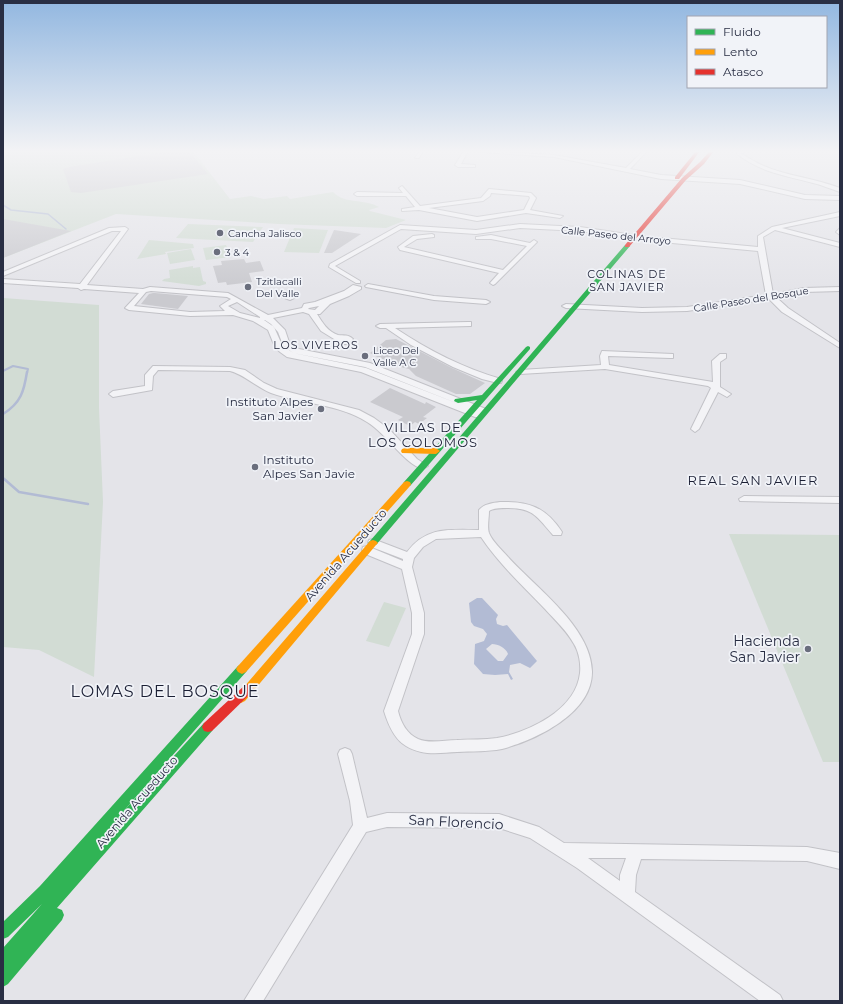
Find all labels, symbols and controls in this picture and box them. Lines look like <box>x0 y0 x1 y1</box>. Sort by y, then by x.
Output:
legend <box>687 16 827 88</box>
text: Fluido <box>723 24 761 39</box>
text: Lento <box>723 44 758 59</box>
text: Atasco <box>723 64 763 79</box>
street label: Calle Paseo del Arroyo <box>560 223 672 248</box>
place label: Cancha Jalisco <box>228 227 302 240</box>
marker: Cancha Jalisco <box>215 228 225 238</box>
place label: 3 & 4 <box>225 246 250 259</box>
marker: 3 & 4 <box>212 247 222 257</box>
district label: COLINAS DE SAN JAVIER <box>587 267 667 294</box>
place label: Tzitlacalli Del Valle <box>256 275 302 300</box>
marker: Tzitlacalli Del Valle <box>243 282 253 292</box>
street label: Calle Paseo del Bosque <box>693 284 809 315</box>
district label: LOS VIVEROS <box>273 338 359 352</box>
place label: Liceo Del Valle A C <box>373 344 419 369</box>
marker: Liceo Del Valle A C <box>360 351 370 361</box>
place label: Instituto Alpes San Javier <box>226 394 313 423</box>
marker: Instituto Alpes San Javier <box>316 404 326 414</box>
district label: VILLAS DE LOS COLOMOS <box>368 419 478 450</box>
place label: Instituto Alpes San Javie <box>263 452 355 481</box>
marker: Instituto Alpes San Javie <box>250 462 260 472</box>
district label: REAL SAN JAVIER <box>688 472 818 488</box>
street label: Avenida Acueducto <box>301 505 390 604</box>
place label: Hacienda San Javier <box>729 632 800 666</box>
marker: Hacienda San Javier <box>803 644 813 654</box>
district label: LOMAS DEL BOSQUE <box>70 682 260 701</box>
street label: Avenida Acueducto <box>92 752 181 851</box>
street label: San Florencio <box>408 811 504 833</box>

